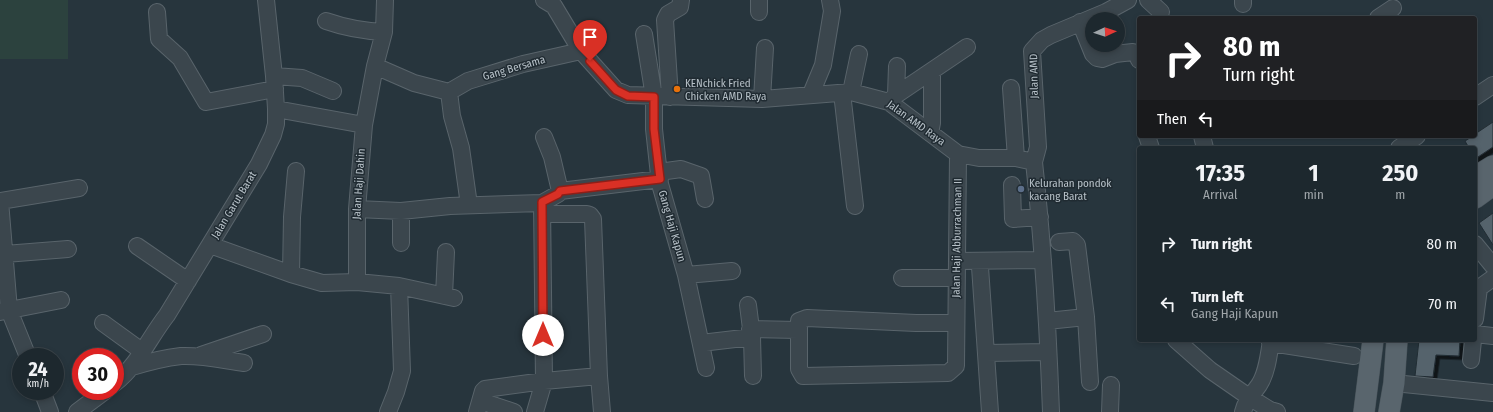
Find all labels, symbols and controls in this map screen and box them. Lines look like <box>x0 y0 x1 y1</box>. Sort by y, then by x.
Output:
north arrow <box>1085 12 1125 52</box>
map controls <box>1085 12 1125 52</box>
pin <box>573 20 607 61</box>
icon: arrive <box>579 26 601 48</box>
text: 80 m <box>1223 30 1280 63</box>
icon: right <box>1157 32 1209 84</box>
street label: Gang Bersama <box>481 53 547 83</box>
street label: Jalan AMD <box>1027 53 1041 99</box>
text: Turn right <box>1223 64 1295 86</box>
place label: KENchick Fried Chicken AMD Raya <box>685 77 766 103</box>
marker: KENchick Fried Chicken AMD Raya <box>672 84 682 94</box>
street label: Jalan AMD Raya <box>884 98 948 148</box>
icon: left <box>1195 108 1217 130</box>
text: Then <box>1157 110 1187 128</box>
street label: Jalan Haji Dahin <box>350 148 368 220</box>
text: 17:35 <box>1196 159 1245 187</box>
text: 1 <box>1309 159 1319 187</box>
text: 250 <box>1382 159 1418 187</box>
street label: Jalan Garut Barat <box>209 169 259 241</box>
place label: Kelurahan pondok kacang Barat <box>1029 177 1112 203</box>
street label: Jalan Haji Abburrachman II <box>949 178 965 298</box>
marker: Kelurahan pondok kacang Barat <box>1016 184 1026 194</box>
text: Arrival <box>1203 187 1238 202</box>
text: min <box>1304 187 1324 202</box>
text: m <box>1395 187 1405 202</box>
street label: Gang Haji Kapun <box>656 189 688 263</box>
icon: right <box>1157 233 1179 255</box>
text: Turn right <box>1191 235 1252 253</box>
text: 80 m <box>1427 235 1457 253</box>
text: Turn left <box>1191 288 1244 306</box>
icon: left <box>1157 293 1179 315</box>
text: 70 m <box>1428 295 1457 313</box>
text: Gang Haji Kapun <box>1191 306 1278 321</box>
position arrow <box>522 314 564 356</box>
speed limit sign: 30 <box>72 348 124 400</box>
text: 24 <box>28 357 48 381</box>
text: km/h <box>27 378 49 390</box>

